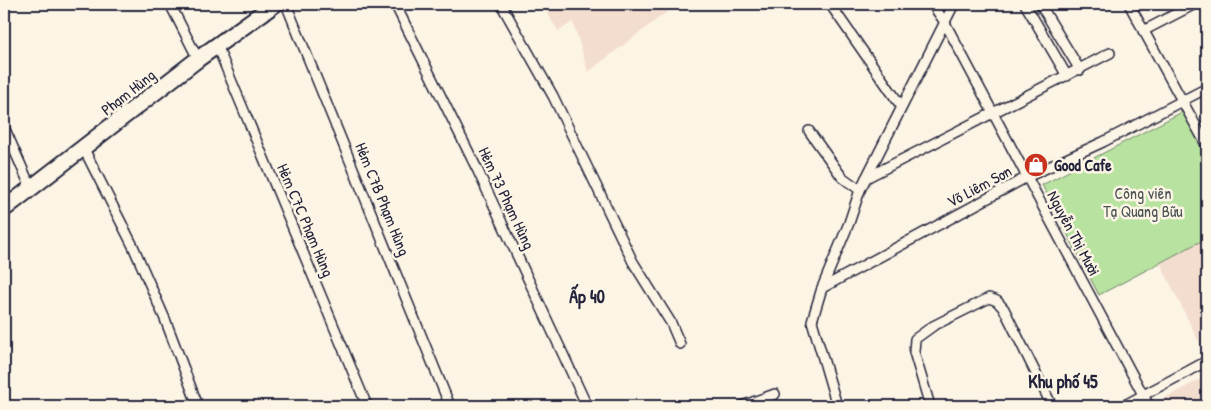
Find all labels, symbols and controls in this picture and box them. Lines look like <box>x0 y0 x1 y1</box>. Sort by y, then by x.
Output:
street label: Phạm Hùng <box>96 64 160 120</box>
street label: Hẻm C7B Phạm Hùng <box>350 139 416 259</box>
street label: Hẻm 73 Phạm Hùng <box>474 143 540 253</box>
shop icon: Good Cafe <box>1023 152 1049 178</box>
place label: Good Cafe <box>1054 154 1112 176</box>
street label: Hẻm C7C Phạm Hùng <box>272 160 340 280</box>
street label: Võ Liêm Sơn <box>943 160 1015 212</box>
park label: Công viên Tạ Quang Bữu <box>1103 182 1183 222</box>
street label: Nguyễn Thị Mười <box>1042 187 1106 279</box>
district label: Ấp 40 <box>569 283 605 310</box>
district label: Khu phố 45 <box>1028 369 1098 395</box>

